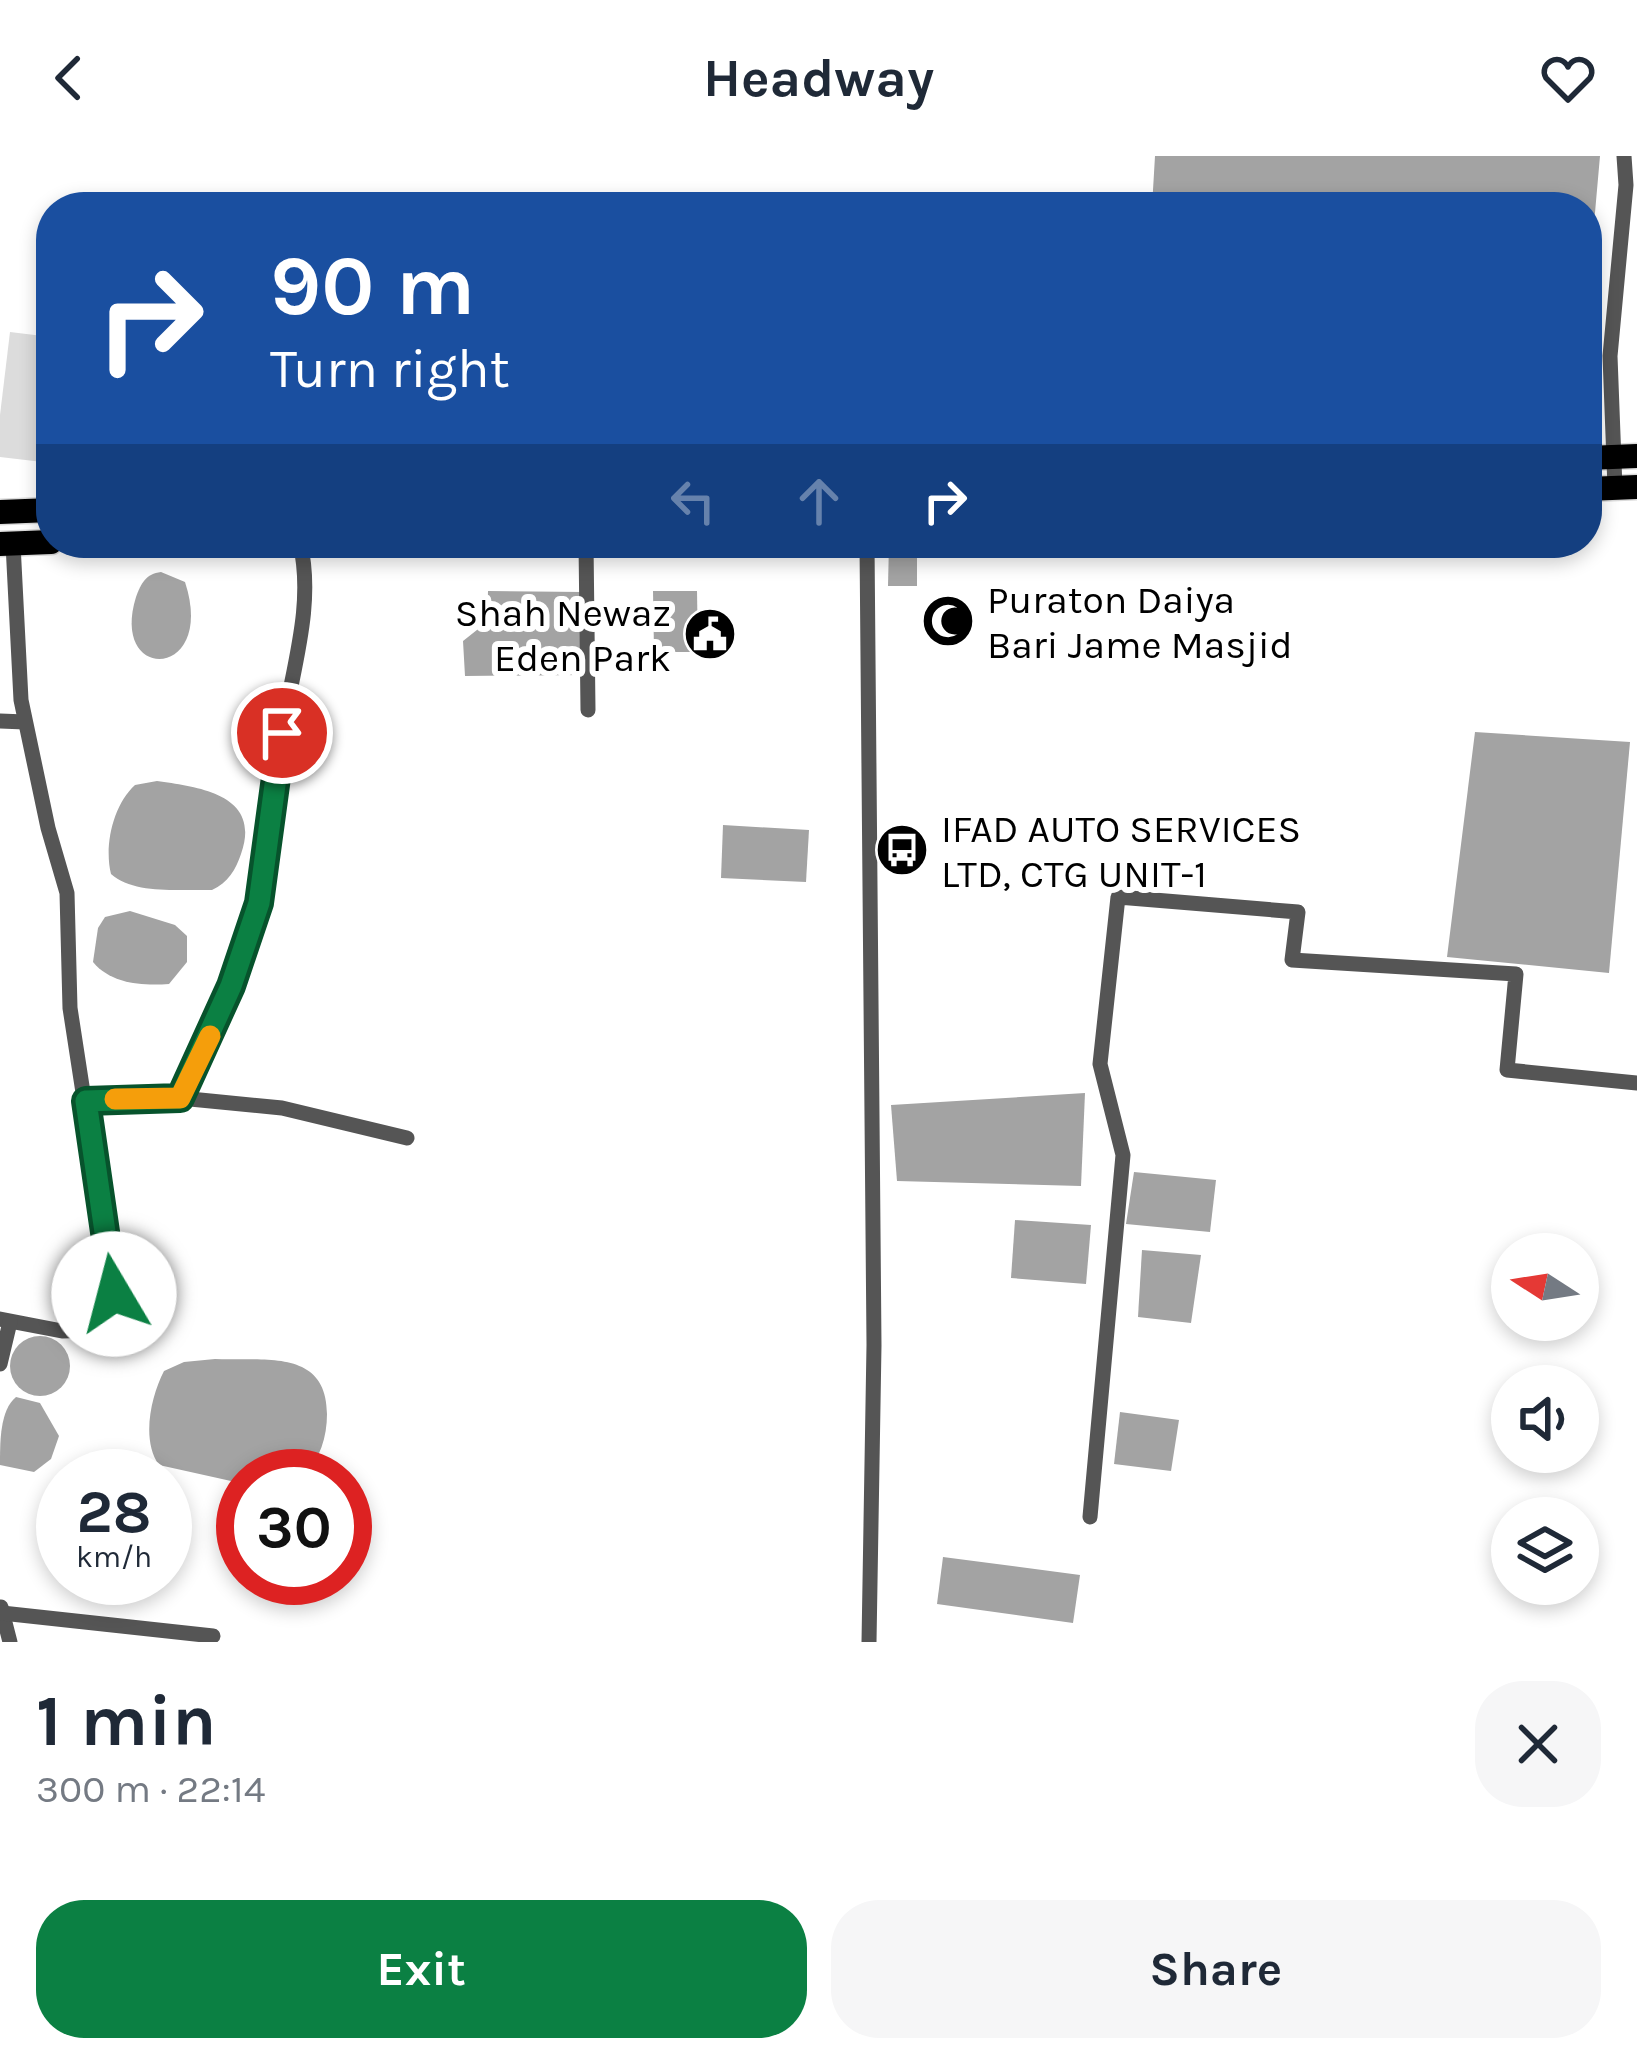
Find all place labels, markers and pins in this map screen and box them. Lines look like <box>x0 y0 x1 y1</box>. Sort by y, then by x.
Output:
place label: Puraton Daiya Bari Jame Masjid <box>987 577 1293 668</box>
place label: Shah Newaz Eden Park <box>455 590 671 681</box>
mosque icon: Puraton Daiya Bari Jame Masjid <box>920 593 976 649</box>
public building icon: Shah Newaz Eden Park <box>682 606 738 662</box>
pin <box>231 682 333 784</box>
place label: IFAD AUTO SERVICES LTD, CTG UNIT-1 <box>941 806 1301 897</box>
bus stop icon: IFAD AUTO SERVICES LTD, CTG UNIT-1 <box>874 822 930 878</box>

